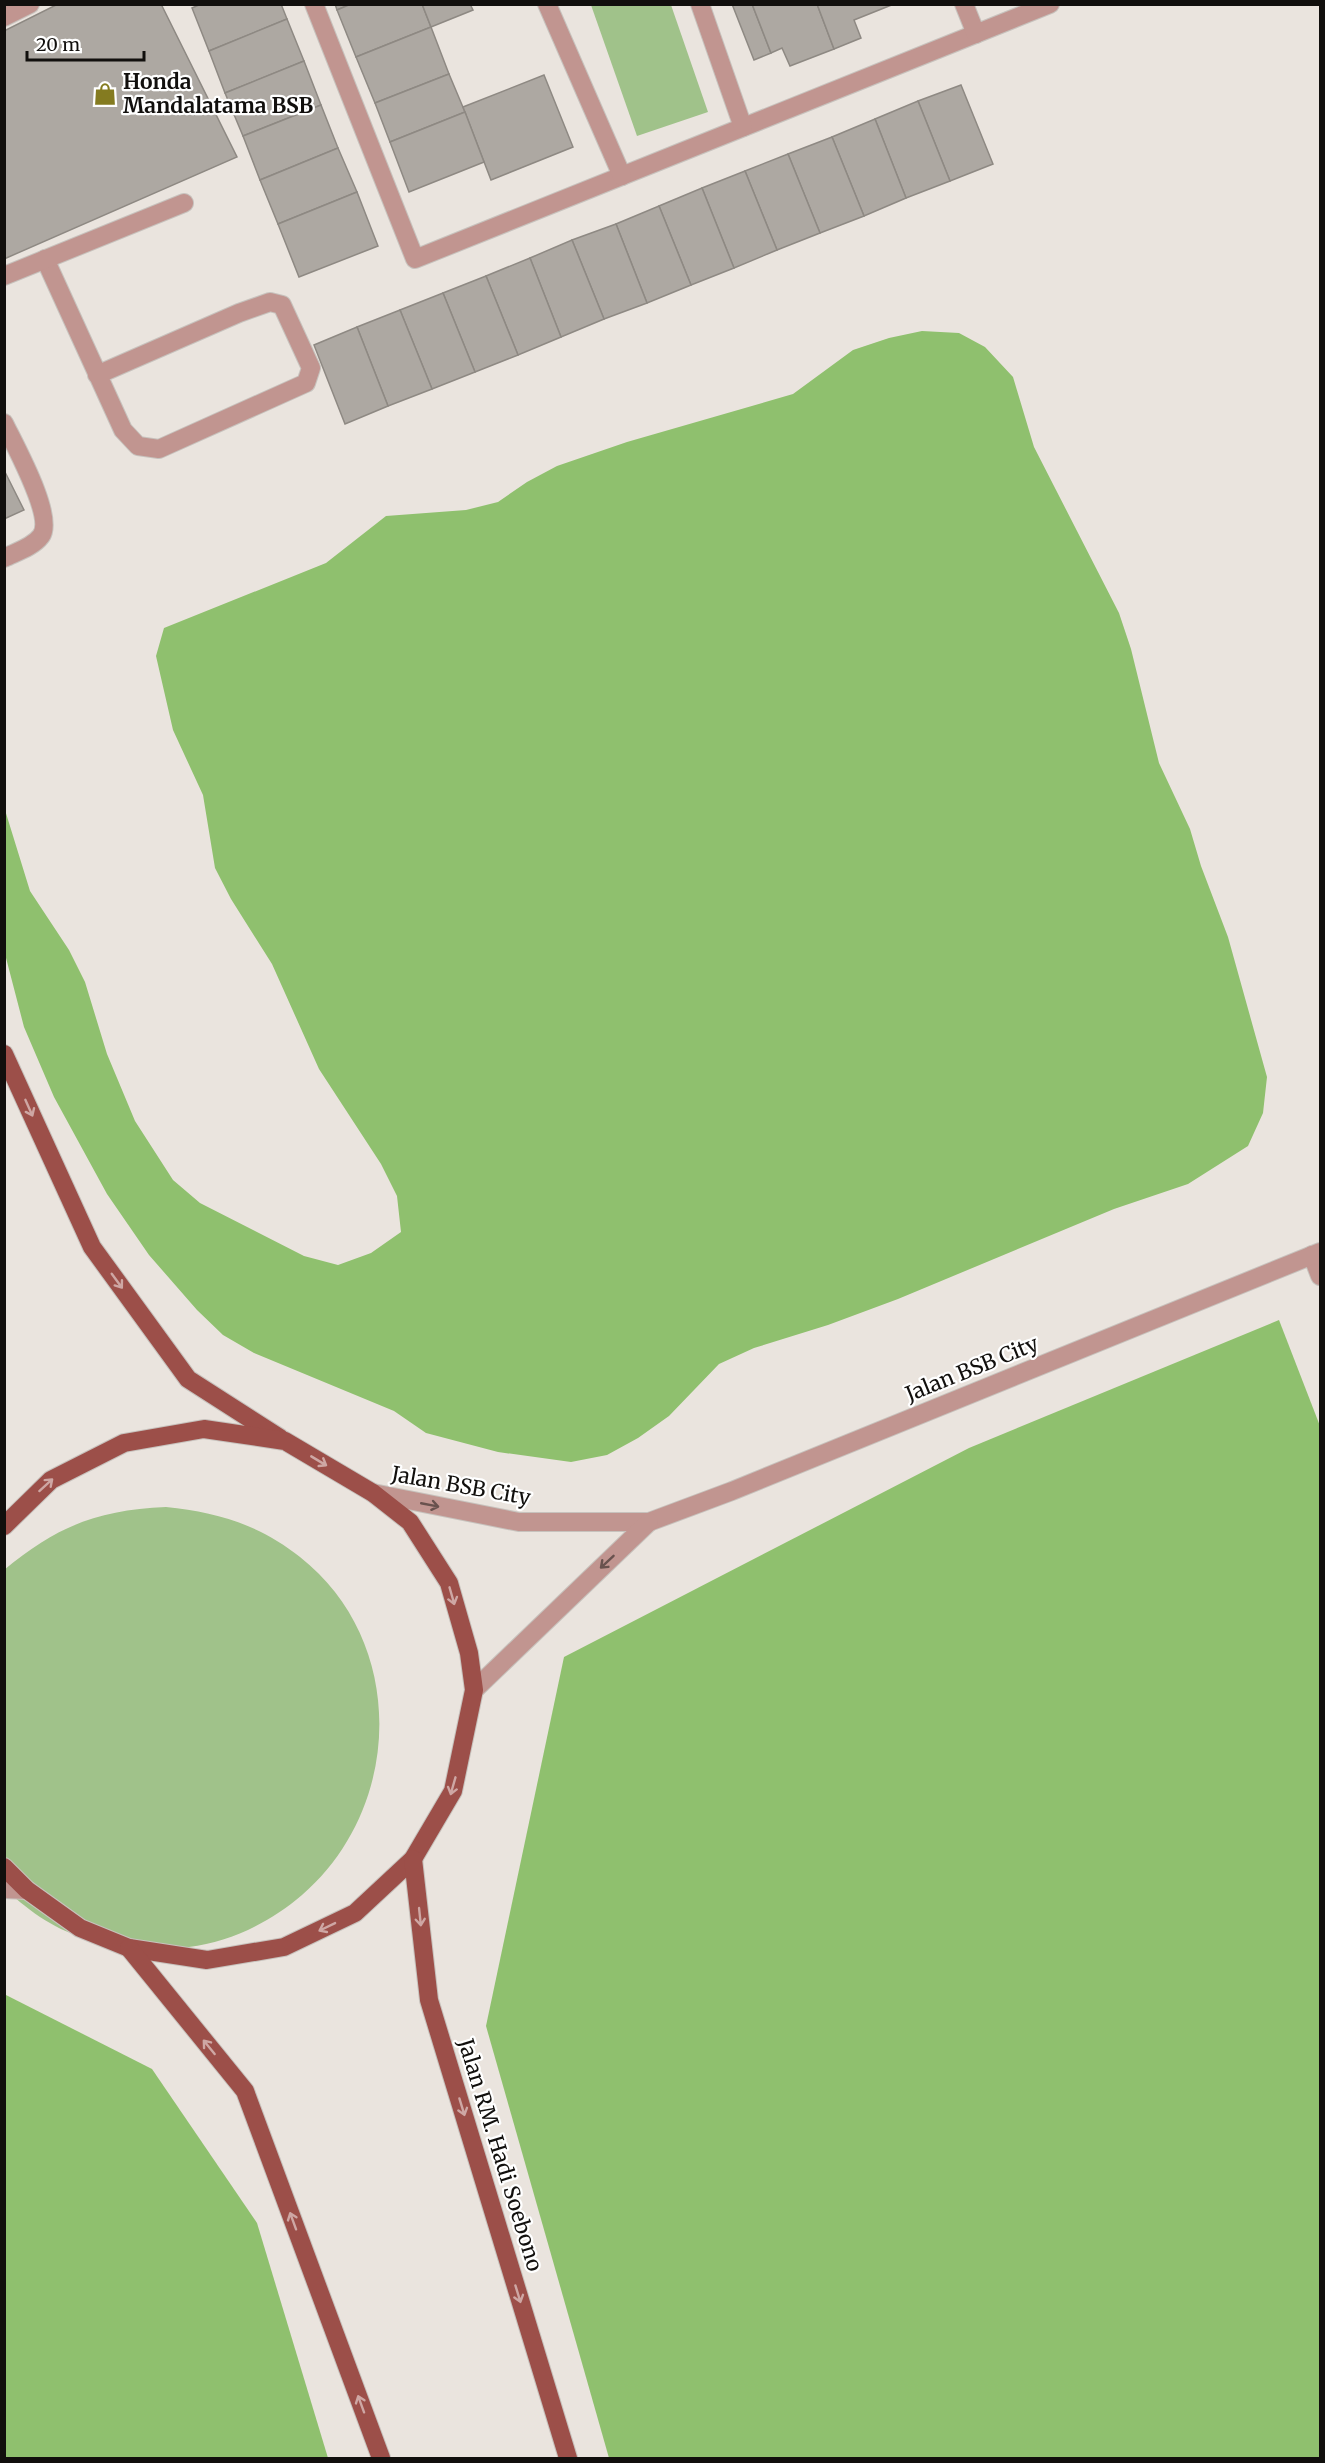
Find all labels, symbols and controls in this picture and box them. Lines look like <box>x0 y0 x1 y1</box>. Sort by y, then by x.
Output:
scale bar <box>27 24 144 62</box>
text: 20 m <box>36 33 80 56</box>
place label: Honda Mandalatama BSB <box>123 68 314 119</box>
shop icon: Honda Mandalatama BSB <box>92 81 118 107</box>
one-way arrow <box>23 1098 35 1116</box>
one-way arrow <box>111 1272 123 1288</box>
street label: Jalan BSB City <box>900 1329 1043 1408</box>
one-way arrow <box>310 1455 327 1467</box>
street label: Jalan BSB City <box>388 1460 534 1511</box>
one-way arrow <box>38 1478 53 1492</box>
one-way arrow <box>420 1500 440 1511</box>
one-way arrow <box>599 1555 614 1569</box>
one-way arrow <box>447 1586 458 1605</box>
one-way arrow <box>447 1776 458 1795</box>
one-way arrow <box>415 1907 426 1927</box>
one-way arrow <box>318 1921 336 1933</box>
street label: Jalan RM. Hadi Soebono <box>452 2034 549 2274</box>
one-way arrow <box>203 2039 216 2055</box>
one-way arrow <box>457 2097 468 2116</box>
one-way arrow <box>287 2212 298 2231</box>
one-way arrow <box>513 2284 524 2303</box>
one-way arrow <box>354 2395 365 2413</box>

